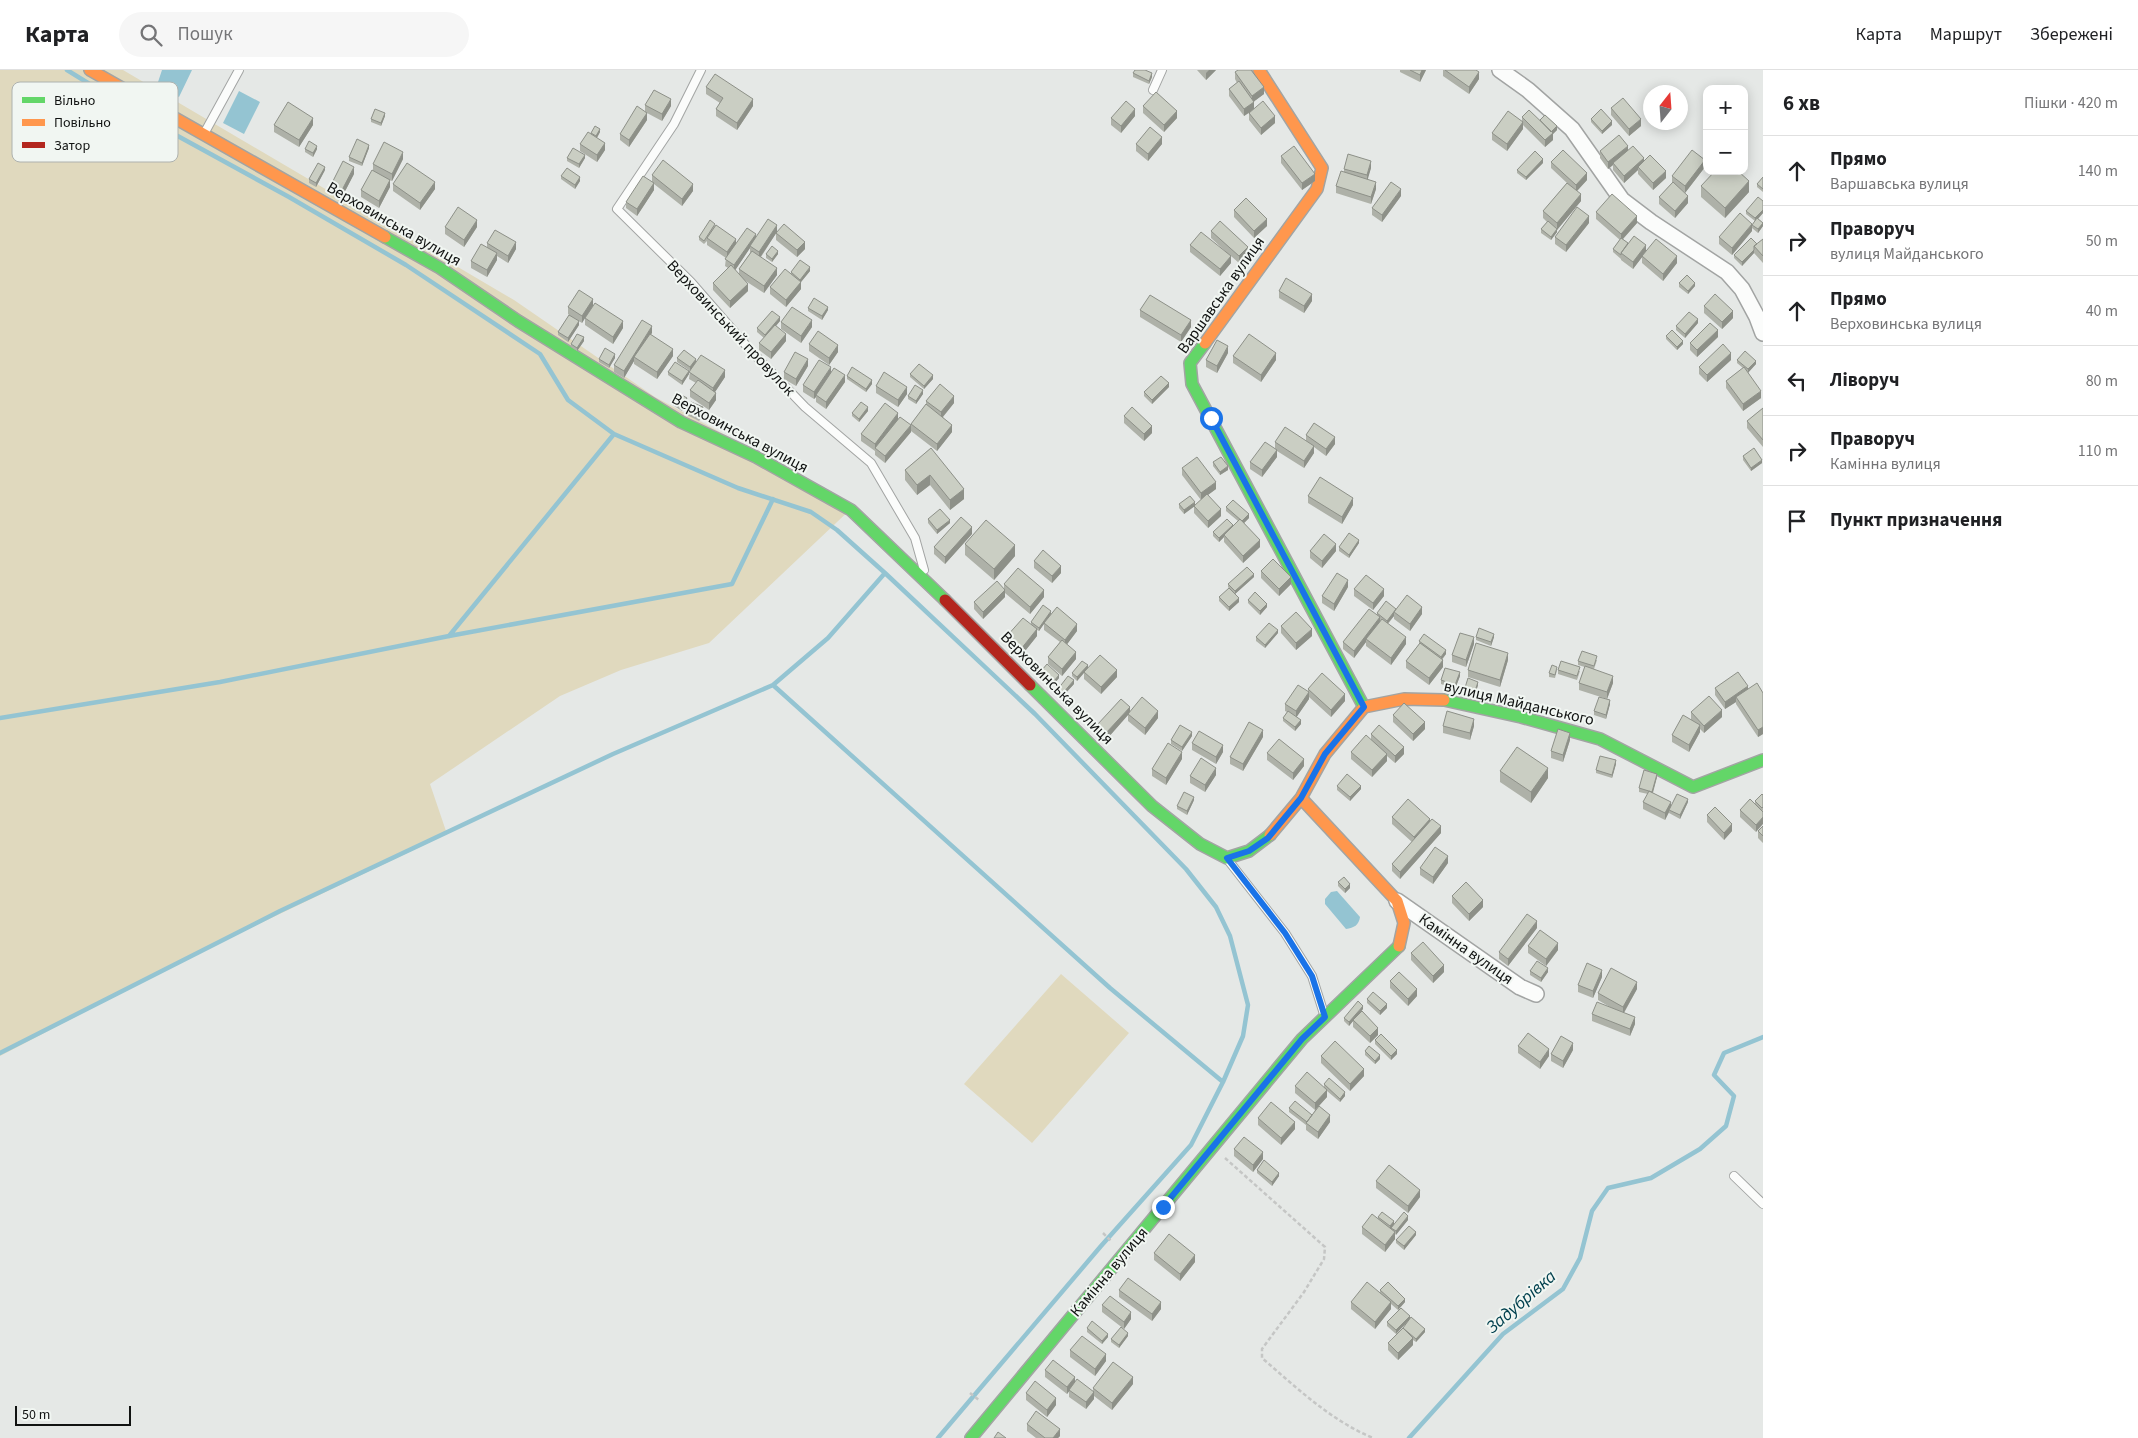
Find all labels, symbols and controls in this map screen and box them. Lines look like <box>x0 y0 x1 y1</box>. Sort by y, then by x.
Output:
search box <box>119 12 469 57</box>
text: Карта <box>25 17 89 52</box>
icon: search <box>137 21 165 49</box>
text: Пошук <box>177 21 233 48</box>
text: Карта <box>1856 22 1902 47</box>
text: Маршрут <box>1930 22 2002 47</box>
text: Збережені <box>2030 22 2113 47</box>
legend <box>12 82 178 162</box>
north arrow <box>1643 85 1688 130</box>
map controls <box>1703 85 1748 175</box>
button: + <box>1703 85 1748 130</box>
text: 6 хв <box>1783 88 1820 118</box>
text: Вільно <box>54 91 95 111</box>
text: Пішки · 420 m <box>2024 92 2118 114</box>
text: Повільно <box>54 113 111 133</box>
button: − <box>1703 130 1748 175</box>
text: Затор <box>54 136 90 156</box>
text: Прямо <box>1830 146 1887 173</box>
icon: ahead <box>1783 157 1811 185</box>
text: 140 m <box>2078 160 2118 182</box>
text: Варшавська вулиця <box>1830 173 1969 195</box>
street label: Верховинська вулиця <box>323 176 465 272</box>
text: Праворуч <box>1830 216 1915 243</box>
icon: right <box>1783 227 1811 255</box>
text: 50 m <box>2086 230 2118 252</box>
street label: Варшавська вулиця <box>1172 232 1270 358</box>
text: вулиця Майданського <box>1830 243 1984 265</box>
street label: Верховинський провулок <box>662 255 800 401</box>
text: Прямо <box>1830 286 1887 313</box>
icon: ahead <box>1783 297 1811 325</box>
text: 40 m <box>2086 300 2118 322</box>
text: Верховинська вулиця <box>1830 313 1982 335</box>
icon: left <box>1783 367 1811 395</box>
text: Ліворуч <box>1830 367 1899 394</box>
text: 80 m <box>2086 370 2118 392</box>
street label: Верховинська вулиця <box>668 388 812 478</box>
route start <box>1200 407 1223 430</box>
text: Праворуч <box>1830 426 1915 453</box>
icon: right <box>1783 437 1811 465</box>
text: 110 m <box>2078 440 2118 462</box>
text: Камінна вулиця <box>1830 453 1941 475</box>
icon: arrive <box>1783 507 1811 535</box>
text: Пункт призначення <box>1830 507 2002 534</box>
street label: Верховинська вулиця <box>995 626 1119 750</box>
street label: вулиця Майданського <box>1442 675 1596 731</box>
street label: Камінна вулиця <box>1414 908 1518 990</box>
route end <box>1152 1196 1175 1219</box>
street label: Камінна вулиця <box>1065 1222 1153 1322</box>
water label: Задубрівка <box>1480 1264 1562 1340</box>
scale bar <box>15 1403 131 1426</box>
text: 50 m <box>22 1405 50 1425</box>

